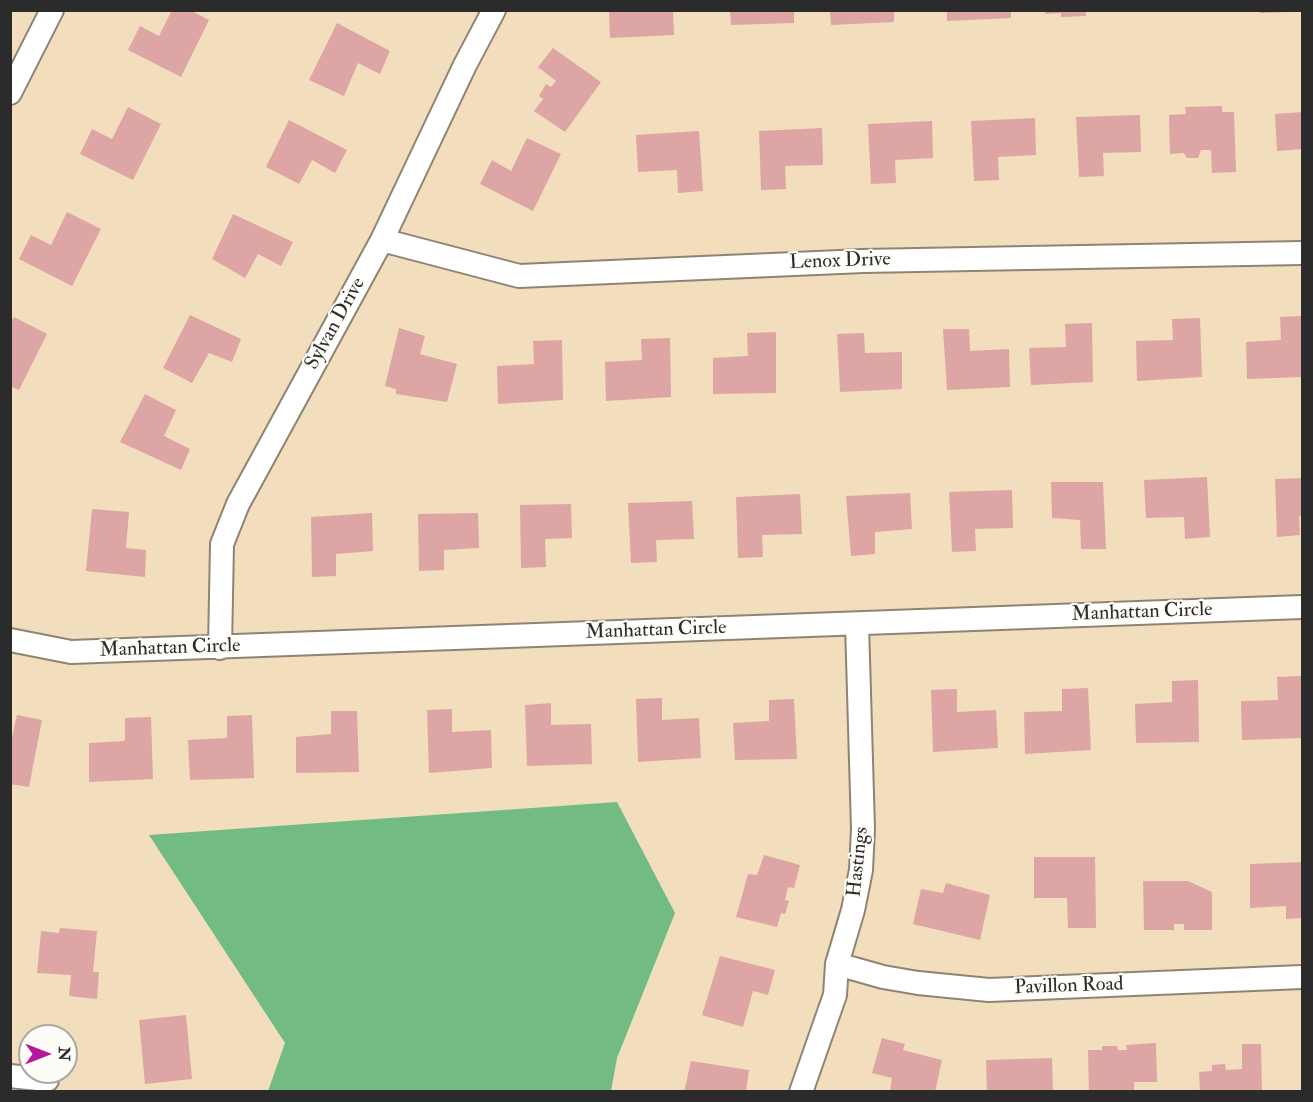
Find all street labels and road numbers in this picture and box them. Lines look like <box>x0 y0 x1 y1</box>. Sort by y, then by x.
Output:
street label: Lenox Drive <box>789 248 891 276</box>
street label: Sylvan Drive <box>301 274 371 374</box>
street label: Manhattan Circle <box>1071 599 1213 627</box>
street label: Manhattan Circle <box>585 617 727 645</box>
street label: Manhattan Circle <box>99 635 241 663</box>
street label: Hastings <box>843 826 875 898</box>
street label: Pavillon Road <box>1014 973 1124 1001</box>

